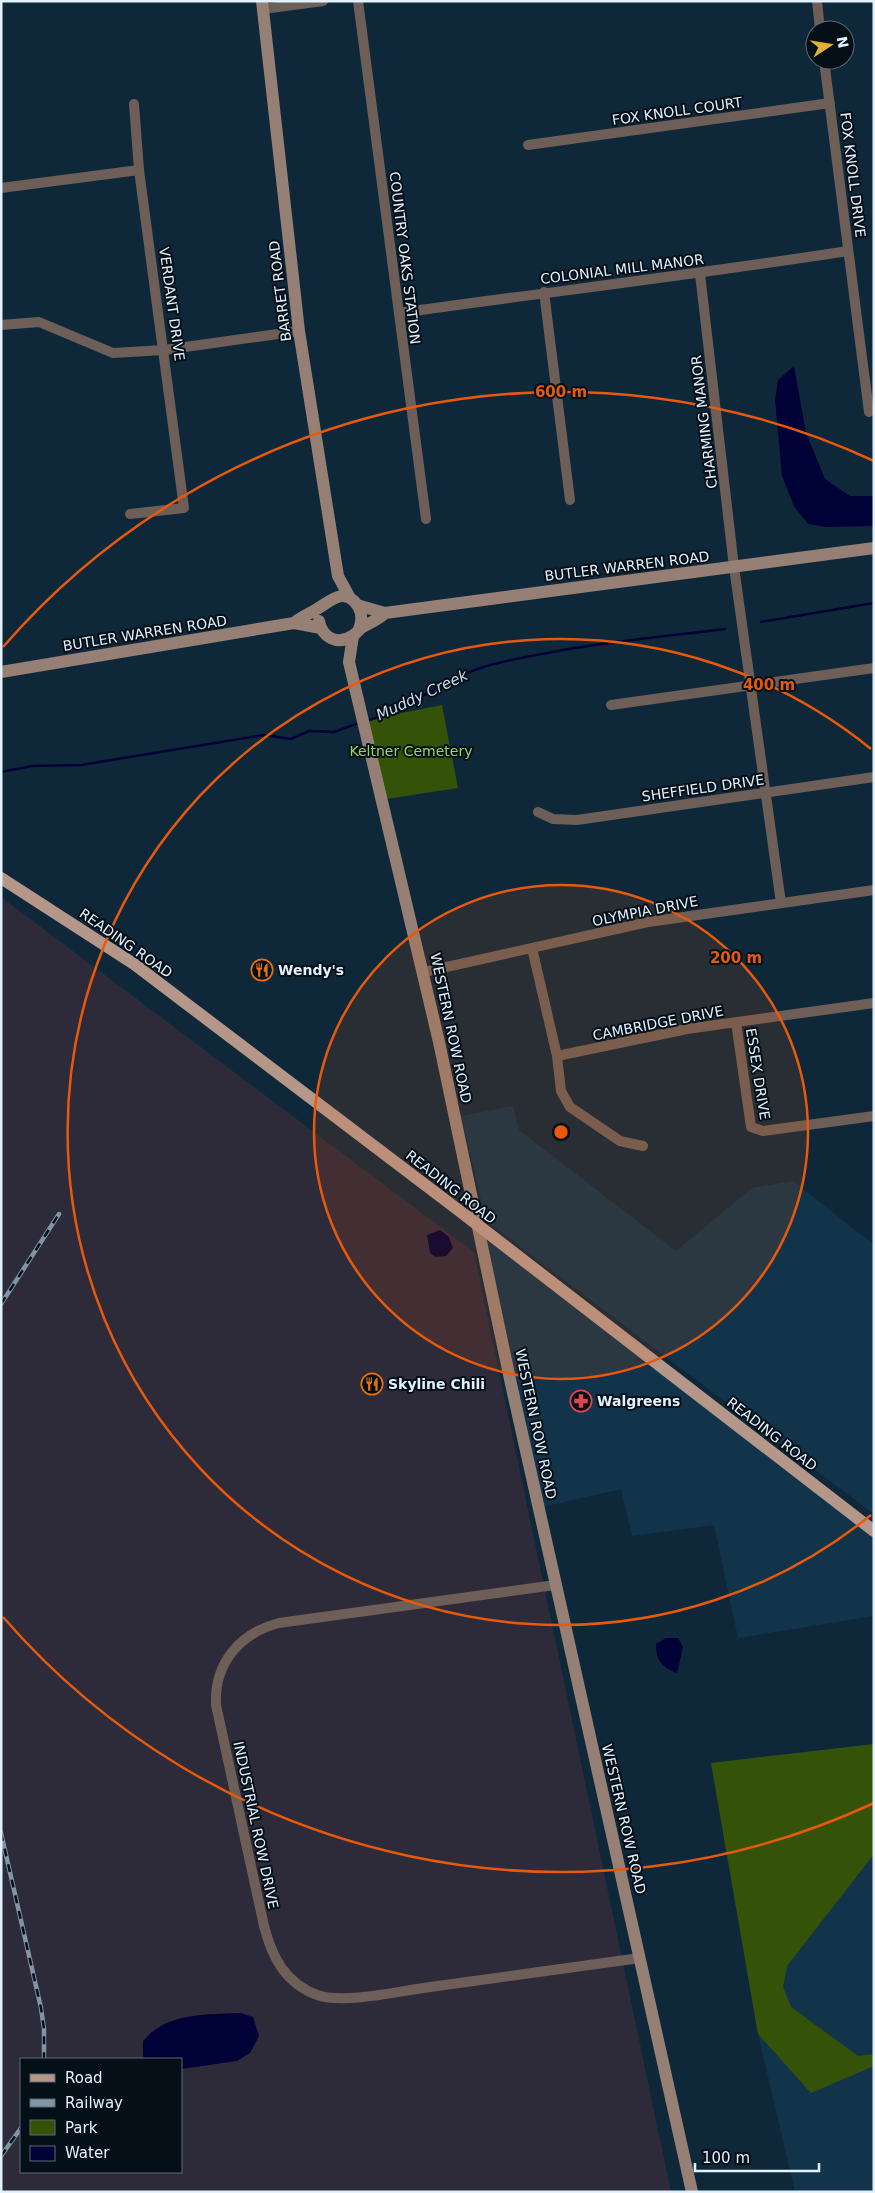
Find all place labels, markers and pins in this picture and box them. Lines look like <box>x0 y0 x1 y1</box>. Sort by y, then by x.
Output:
restaurant icon: Wendy's <box>250 958 274 982</box>
place label: Wendy's <box>278 962 344 978</box>
centre of rings <box>552 1123 570 1141</box>
restaurant icon: Skyline Chili <box>360 1372 384 1396</box>
place label: Skyline Chili <box>388 1376 485 1392</box>
pharmacy icon: Walgreens <box>569 1389 593 1413</box>
place label: Walgreens <box>597 1393 680 1409</box>

